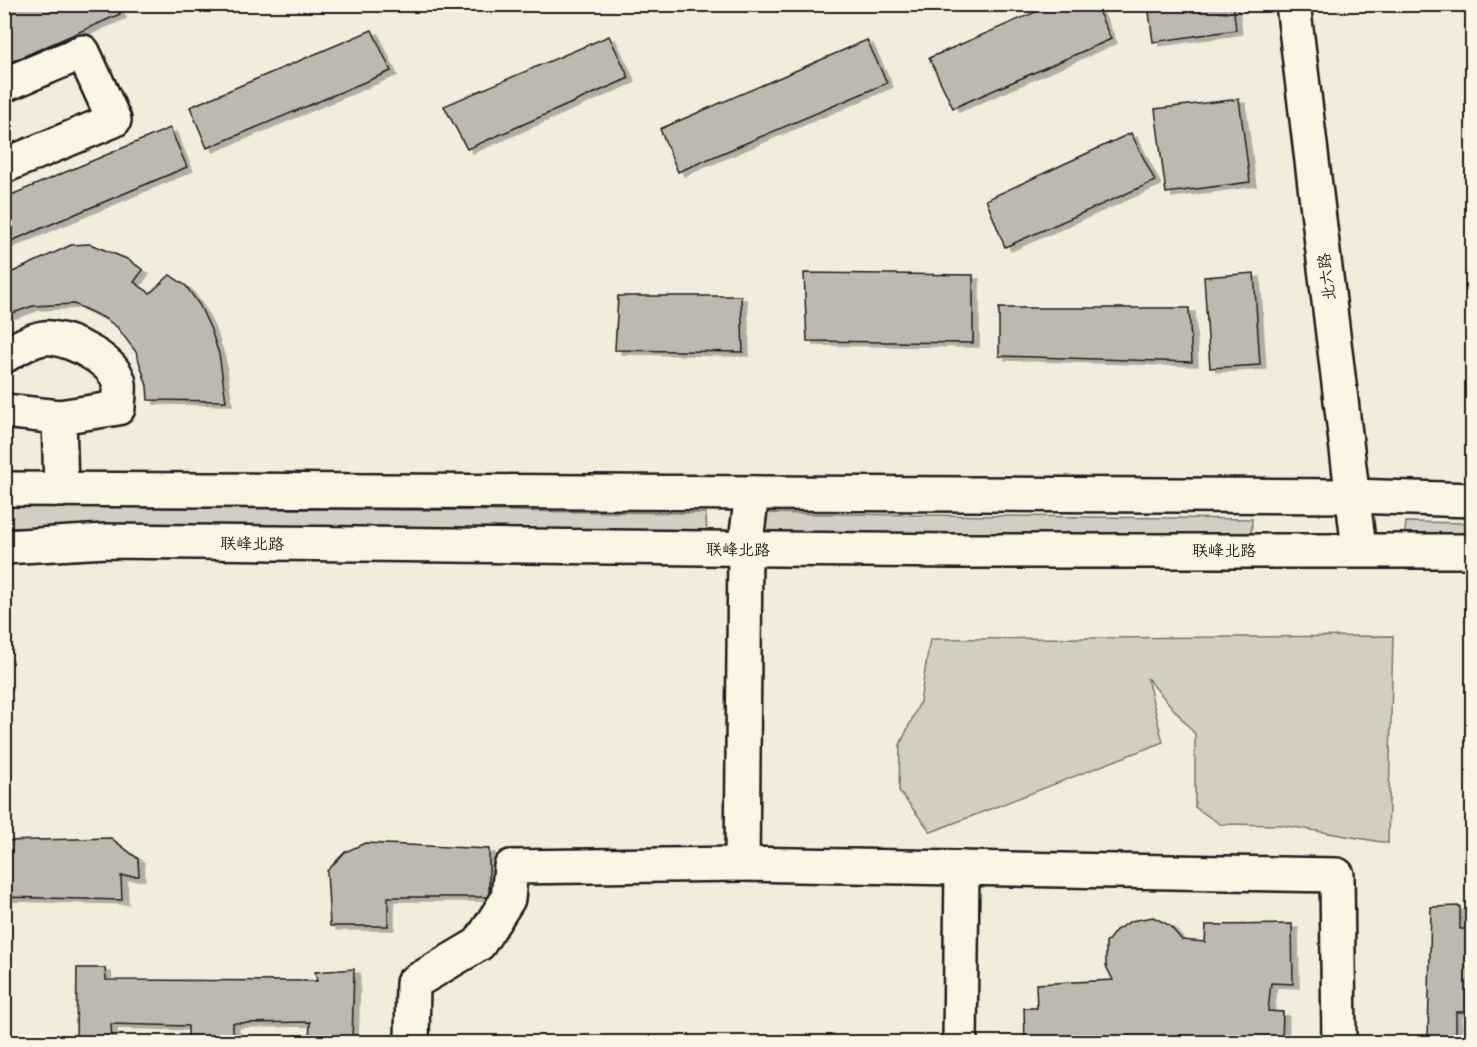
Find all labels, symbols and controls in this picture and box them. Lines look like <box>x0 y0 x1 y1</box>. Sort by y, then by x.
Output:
street label: 北六路 <box>1313 252 1339 302</box>
street label: 联峰北路 <box>220 532 284 554</box>
street label: 联峰北路 <box>706 538 770 560</box>
street label: 联峰北路 <box>1192 540 1256 560</box>

